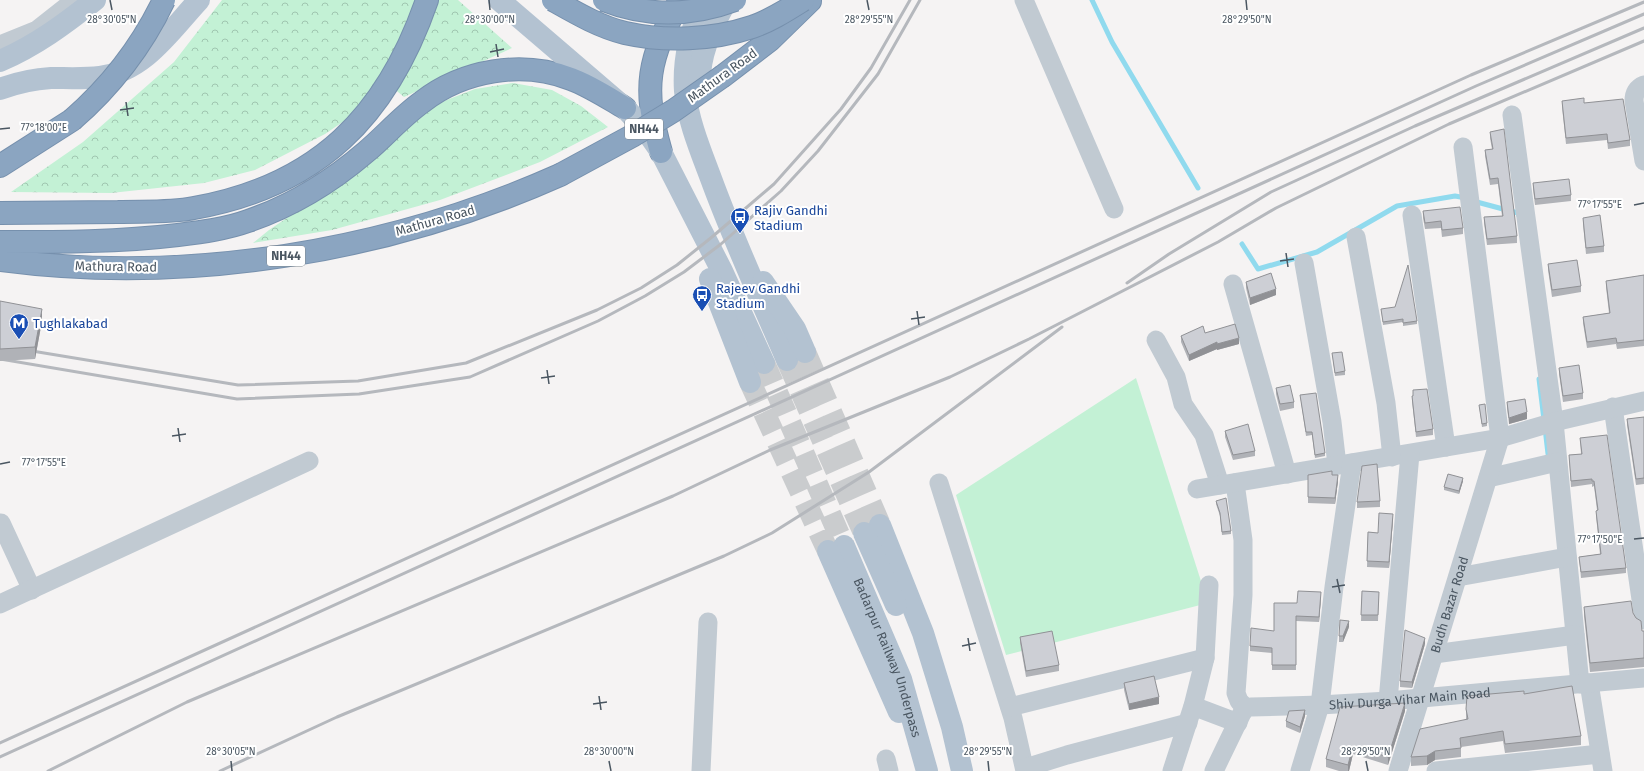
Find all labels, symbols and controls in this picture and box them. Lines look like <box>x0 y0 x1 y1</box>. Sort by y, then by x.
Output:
text: 28°30'05"N <box>87 14 137 26</box>
text: 28°30'00"N <box>465 14 515 26</box>
text: 28°29'55"N <box>845 14 893 26</box>
text: 28°29'50"N <box>1222 14 1272 26</box>
street label: Mathura Road <box>685 45 760 106</box>
road number: NH44 <box>625 119 663 139</box>
text: 77°18'00"E <box>21 122 67 134</box>
text: 77°17'55"E <box>1578 199 1622 211</box>
street label: Mathura Road <box>394 202 477 239</box>
place label: Rajiv Gandhi Stadium <box>754 203 828 233</box>
bus stop icon: Rajiv Gandhi Stadium <box>729 206 751 234</box>
road number: NH44 <box>267 246 305 266</box>
street label: Mathura Road <box>75 258 157 275</box>
place label: Rajeev Gandhi Stadium <box>716 281 800 311</box>
bus stop icon: Rajeev Gandhi Stadium <box>691 284 713 312</box>
metro station icon: Tughlakabad <box>8 312 30 340</box>
place label: Tughlakabad <box>33 316 108 331</box>
text: 77°17'55"E <box>22 457 66 469</box>
text: 77°17'50"E <box>1577 534 1623 546</box>
street label: Budh Bazar Road <box>1428 555 1471 655</box>
street label: Badarpur Railway Underpass <box>851 576 924 739</box>
street label: Shiv Durga Vihar Main Road <box>1329 685 1491 712</box>
text: 28°30'05"N <box>206 746 256 758</box>
text: 28°30'00"N <box>584 746 634 758</box>
text: 28°29'55"N <box>964 746 1012 758</box>
text: 28°29'50"N <box>1341 746 1391 758</box>

